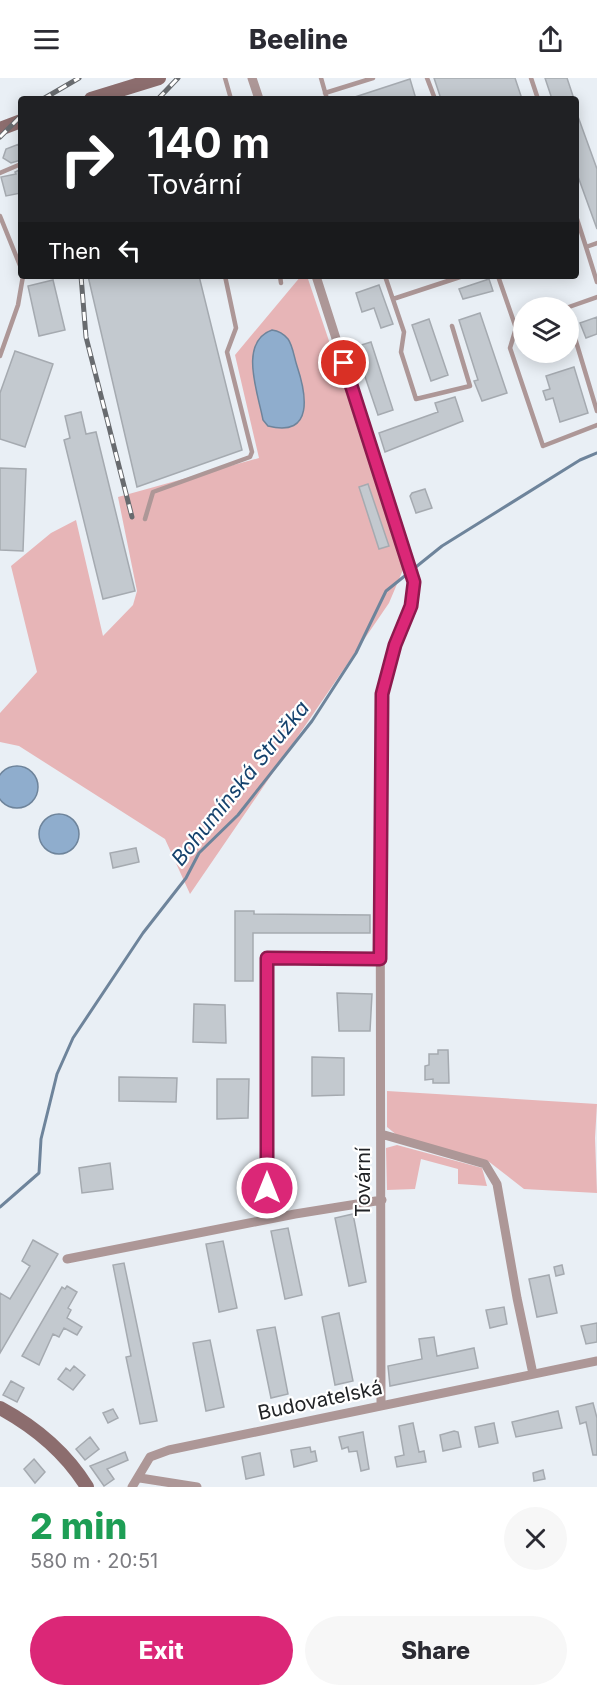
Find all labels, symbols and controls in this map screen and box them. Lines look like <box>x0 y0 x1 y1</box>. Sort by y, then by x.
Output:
icon: menu <box>30 23 63 56</box>
text: Beeline <box>249 23 348 56</box>
icon: share <box>534 23 567 56</box>
text: 140 m <box>147 117 270 168</box>
icon: right <box>48 120 126 198</box>
text: Tovární <box>147 168 241 201</box>
icon: left <box>113 234 146 267</box>
text: Then <box>48 238 101 264</box>
map controls <box>513 297 579 363</box>
button: layers <box>513 297 579 363</box>
pin <box>318 337 369 388</box>
icon: arrive <box>327 346 360 379</box>
water label: Bohumínská Stružka <box>166 695 314 870</box>
street label: Tovární <box>351 1147 375 1217</box>
position arrow <box>235 1156 299 1220</box>
street label: Budovatelská <box>256 1375 384 1425</box>
text: 2 min <box>30 1504 127 1548</box>
button: close <box>504 1507 567 1570</box>
text: 580 m · 20:51 <box>30 1549 158 1573</box>
button: Exit <box>30 1616 293 1685</box>
button: Share <box>305 1616 567 1685</box>

